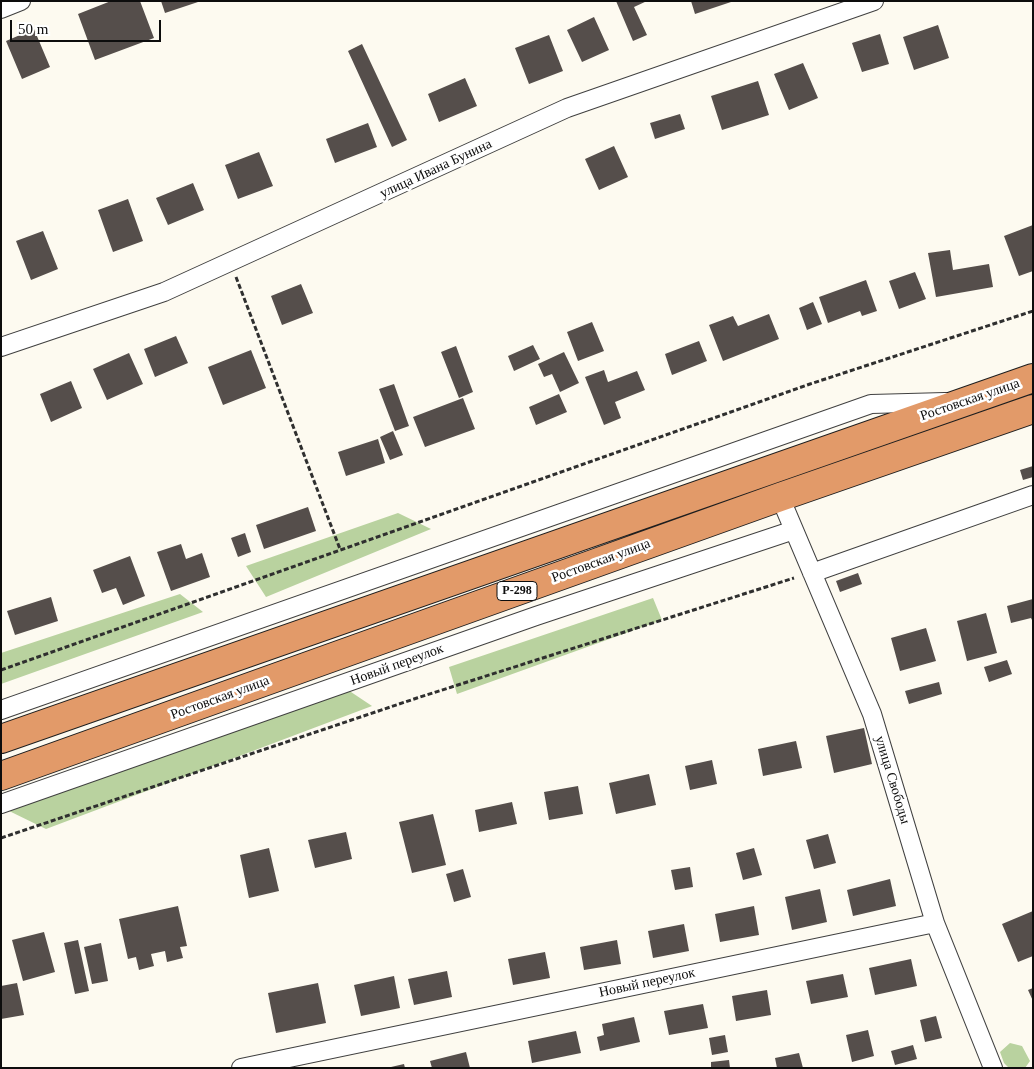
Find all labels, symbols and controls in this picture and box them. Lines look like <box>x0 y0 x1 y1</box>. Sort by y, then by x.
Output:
scale bar <box>12 10 164 42</box>
text: 50 m <box>18 21 48 37</box>
street label: улица Ивана Бунина <box>377 136 495 202</box>
street label: Ростовская улица <box>918 375 1022 425</box>
street label: Ростовская улица <box>549 535 653 587</box>
road number: Р-298 <box>497 582 537 600</box>
street label: Новый переулок <box>348 640 446 690</box>
street label: Ростовская улица <box>168 672 272 724</box>
street label: улица Свободы <box>871 734 913 826</box>
street label: Новый переулок <box>597 965 697 1001</box>

